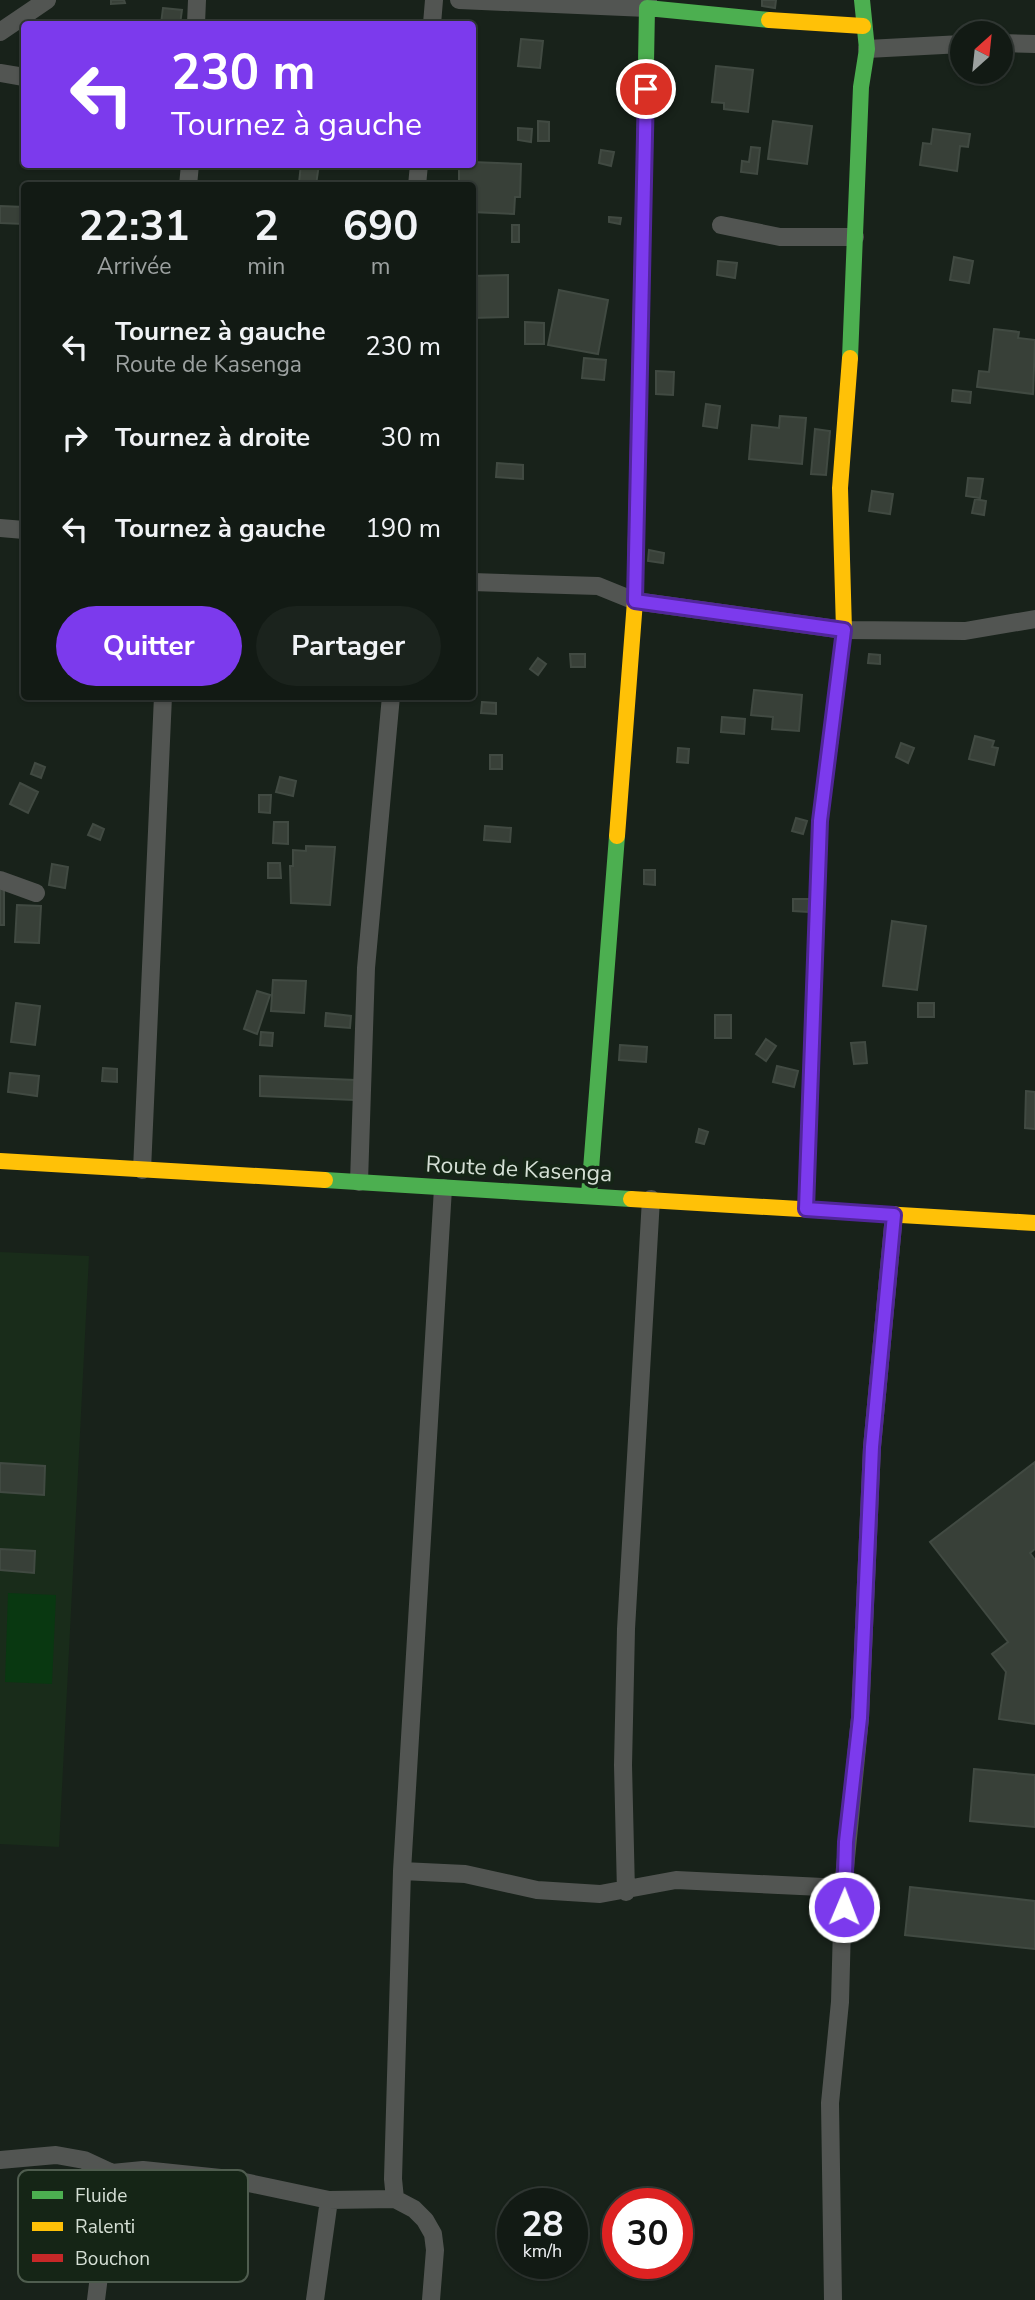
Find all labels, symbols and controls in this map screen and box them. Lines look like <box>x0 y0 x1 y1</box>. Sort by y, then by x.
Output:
north arrow <box>950 21 1013 84</box>
map controls <box>950 21 1013 84</box>
text: 230 m <box>171 39 315 106</box>
icon: left <box>56 49 147 140</box>
pin <box>616 59 676 119</box>
icon: arrive <box>627 70 665 108</box>
text: Tournez à gauche <box>171 103 422 146</box>
text: 22:31 <box>79 198 190 255</box>
text: 2 <box>254 198 279 255</box>
text: 690 <box>343 198 418 255</box>
text: Arrivée <box>97 251 171 282</box>
text: min <box>247 251 285 282</box>
text: m <box>371 251 391 282</box>
text: Tournez à gauche <box>115 314 326 349</box>
icon: left <box>56 328 94 366</box>
text: 230 m <box>365 329 441 364</box>
text: Route de Kasenga <box>115 349 302 380</box>
icon: right <box>56 419 94 457</box>
text: Tournez à droite <box>115 420 310 455</box>
text: 30 m <box>381 420 441 455</box>
icon: left <box>56 510 94 548</box>
text: Tournez à gauche <box>115 511 326 546</box>
text: 190 m <box>365 511 441 546</box>
button: Quitter <box>56 606 242 686</box>
button: Partager <box>256 606 441 686</box>
street label: Route de Kasenga <box>425 1149 613 1189</box>
position arrow <box>807 1870 881 1944</box>
legend <box>18 2170 248 2282</box>
text: Fluide <box>75 2183 127 2209</box>
speed limit sign: 30 <box>602 2188 693 2279</box>
text: 28 <box>521 2201 564 2248</box>
text: Ralenti <box>75 2214 135 2240</box>
text: km/h <box>523 2239 562 2263</box>
text: Bouchon <box>75 2246 150 2272</box>

